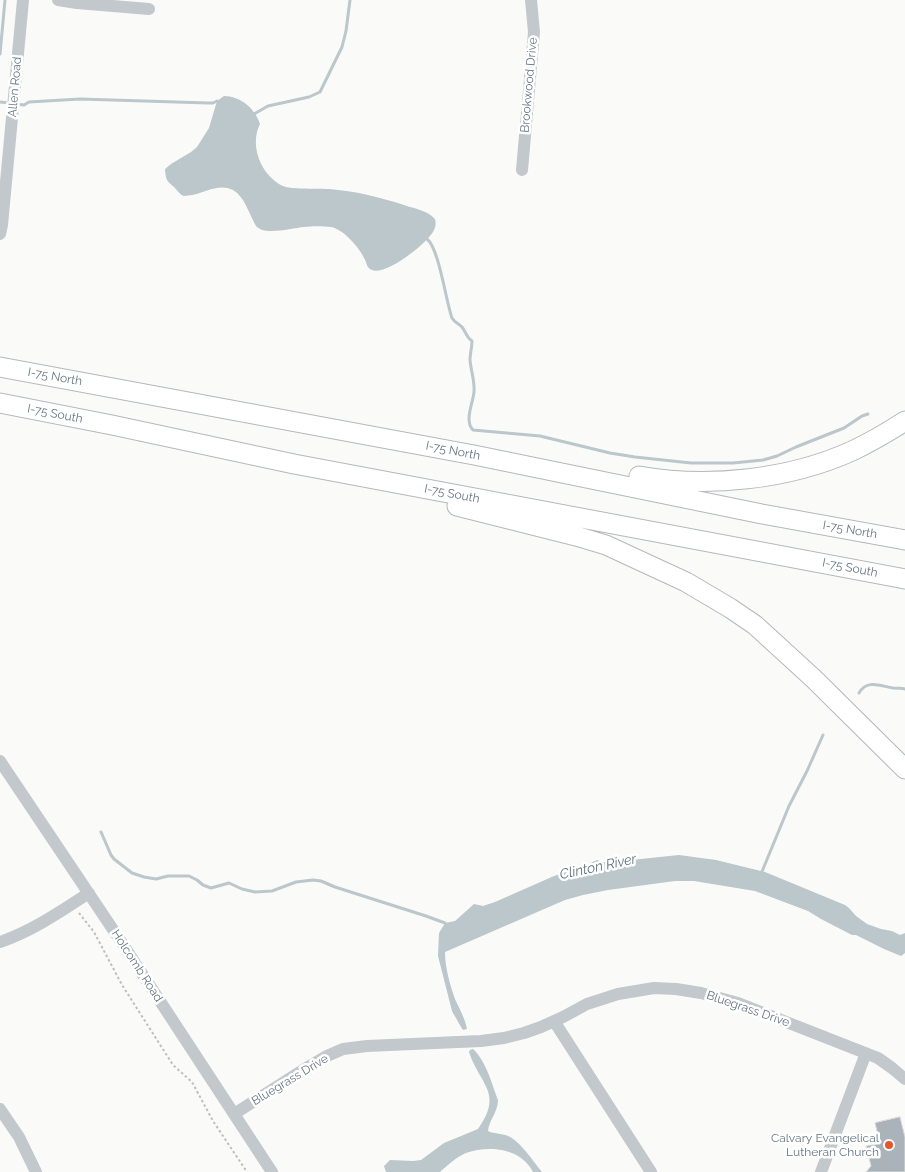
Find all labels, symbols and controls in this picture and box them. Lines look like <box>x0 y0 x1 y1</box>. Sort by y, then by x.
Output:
street label: Brookwood Drive <box>518 37 540 133</box>
street label: Allen Road <box>5 56 25 118</box>
street label: I-75 North <box>27 365 83 389</box>
street label: I-75 South <box>26 402 84 426</box>
street label: I-75 North <box>425 439 481 463</box>
street label: I-75 South <box>423 482 481 506</box>
street label: I-75 North <box>822 518 878 542</box>
street label: I-75 South <box>821 556 879 580</box>
water label: Clinton River <box>558 851 638 883</box>
street label: Holcomb Road <box>108 927 166 1005</box>
street label: Bluegrass Drive <box>705 988 791 1030</box>
street label: Bluegrass Drive <box>249 1051 331 1109</box>
place label: Calvary Evangelical Lutheran Church <box>771 1131 879 1159</box>
marker: Calvary Evangelical Lutheran Church <box>883 1139 895 1151</box>

